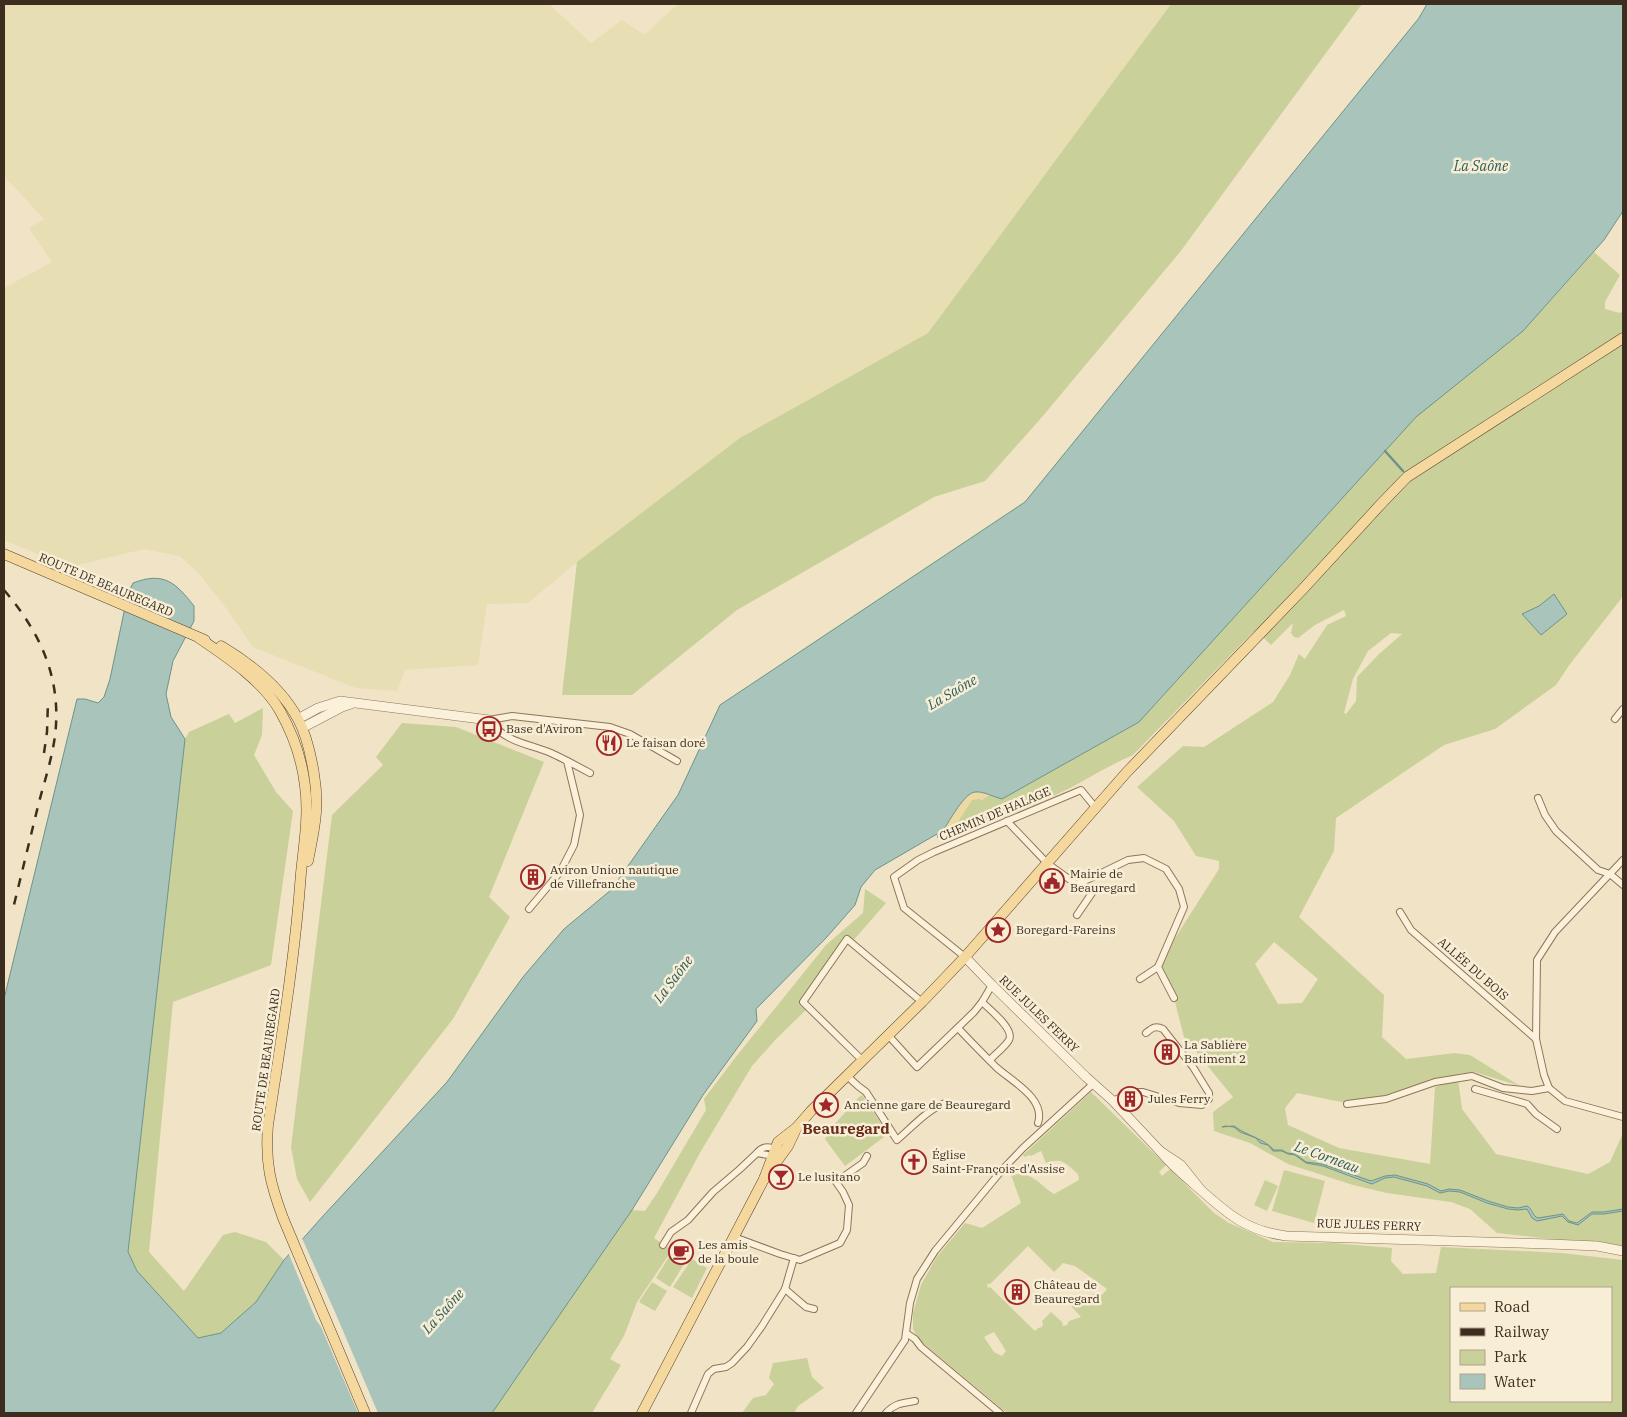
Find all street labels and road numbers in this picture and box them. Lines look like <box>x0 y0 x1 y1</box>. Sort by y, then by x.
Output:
street label: ROUTE DE BEAUREGARD <box>37 549 175 620</box>
street label: CHEMIN DE HALAGE <box>937 783 1053 844</box>
street label: ALLÉE DU BOIS <box>1435 934 1512 1003</box>
street label: RUE JULES FERRY <box>996 972 1082 1056</box>
street label: ROUTE DE BEAUREGARD <box>248 988 283 1132</box>
street label: RUE JULES FERRY <box>1316 1215 1422 1234</box>

